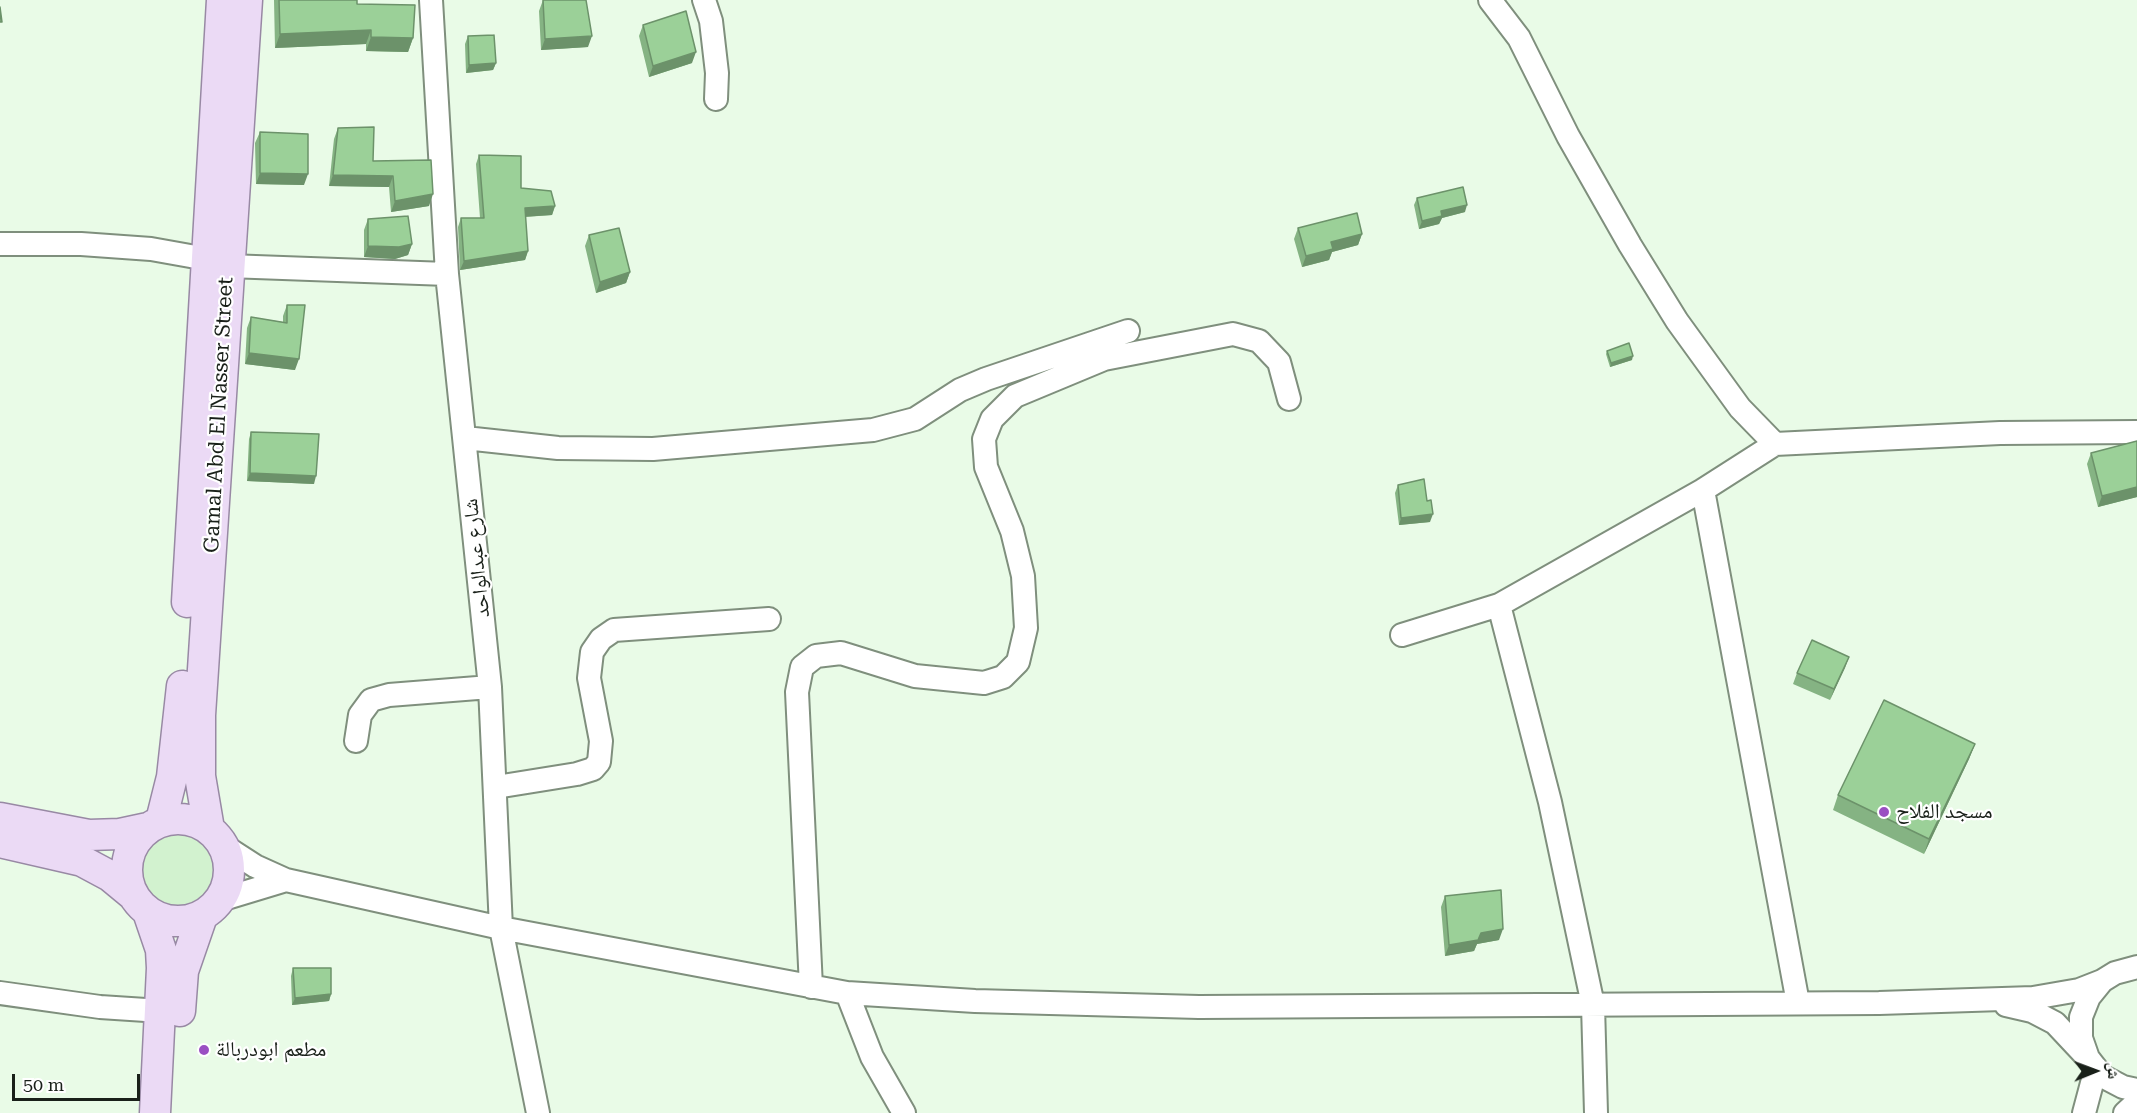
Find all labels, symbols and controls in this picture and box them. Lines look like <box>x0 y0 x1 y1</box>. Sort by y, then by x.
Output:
street label: Gamal Abd El Nasser Street <box>199 276 239 554</box>
street label: شارع عبدالواحد <box>458 497 496 619</box>
place label: مسجد الفلاح <box>1896 799 1992 825</box>
marker: مسجد الفلاح <box>1877 805 1891 819</box>
place label: مطعم ابودربالة <box>216 1037 326 1063</box>
north arrow <box>2065 1041 2125 1101</box>
marker: مطعم ابودربالة <box>197 1043 211 1057</box>
scale bar <box>15 1062 142 1100</box>
text: ش <box>2104 1062 2123 1079</box>
text: 50 m <box>23 1074 64 1095</box>

